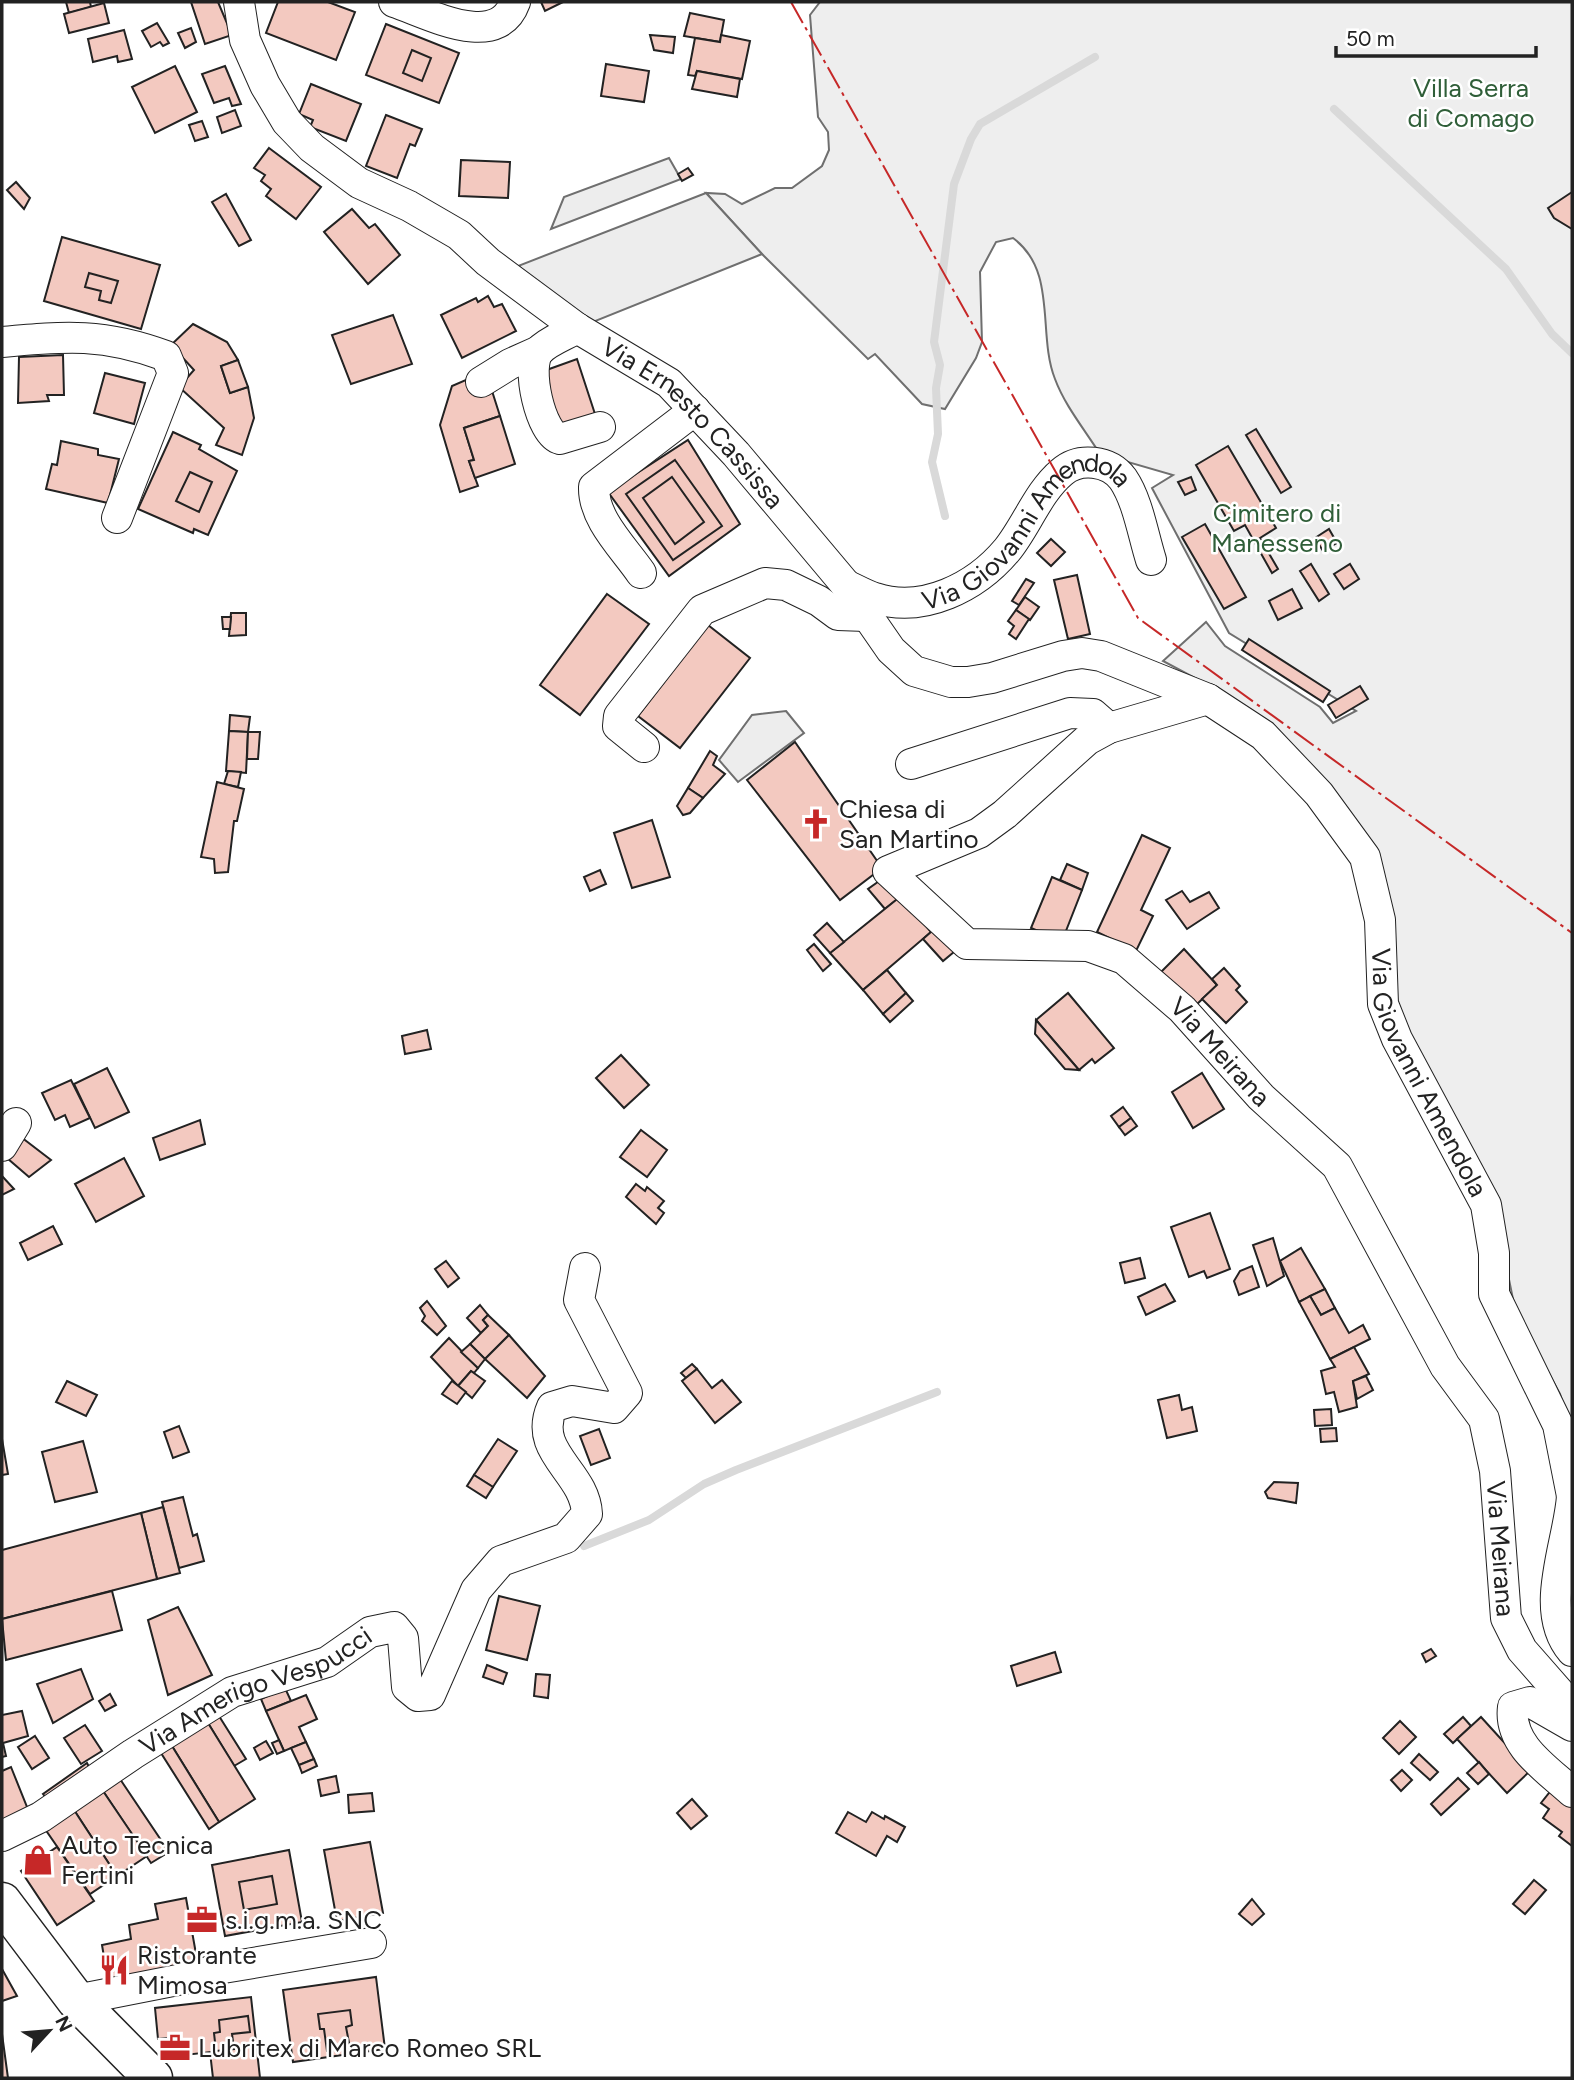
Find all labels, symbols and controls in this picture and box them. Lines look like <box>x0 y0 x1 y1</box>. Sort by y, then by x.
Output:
scale bar <box>1336 14 1536 58</box>
text: 50 m <box>1346 26 1395 51</box>
park label: Villa Serra di Comago <box>1407 72 1535 134</box>
street label: Via Ernesto Cassissa <box>596 330 791 515</box>
street label: Via Giovanni Amendola <box>919 446 1139 617</box>
park label: Cimitero di Manesseno <box>1211 497 1343 559</box>
place label: Chiesa di San Martino <box>839 793 979 855</box>
church icon: Chiesa di San Martino <box>799 807 833 841</box>
street label: Via Giovanni Amendola <box>1365 948 1495 1202</box>
street label: Via Meirana <box>1163 990 1277 1113</box>
street label: Via Meirana <box>1480 1480 1522 1618</box>
street label: Via Amerigo Vespucci <box>134 1620 378 1762</box>
place label: Auto Tecnica Fertini <box>61 1829 213 1891</box>
shop icon: Auto Tecnica Fertini <box>21 1843 55 1877</box>
office icon: s.i.g.m.a. SNC <box>185 1903 219 1937</box>
place label: s.i.g.m.a. SNC <box>225 1904 382 1936</box>
place label: Ristorante Mimosa <box>137 1939 257 2001</box>
restaurant icon: Ristorante Mimosa <box>97 1953 131 1987</box>
north arrow <box>14 1996 84 2066</box>
text: N <box>50 2012 77 2035</box>
office icon: Lubritex di Marco Romeo SRL <box>158 2031 192 2065</box>
place label: Lubritex di Marco Romeo SRL <box>198 2032 541 2064</box>

